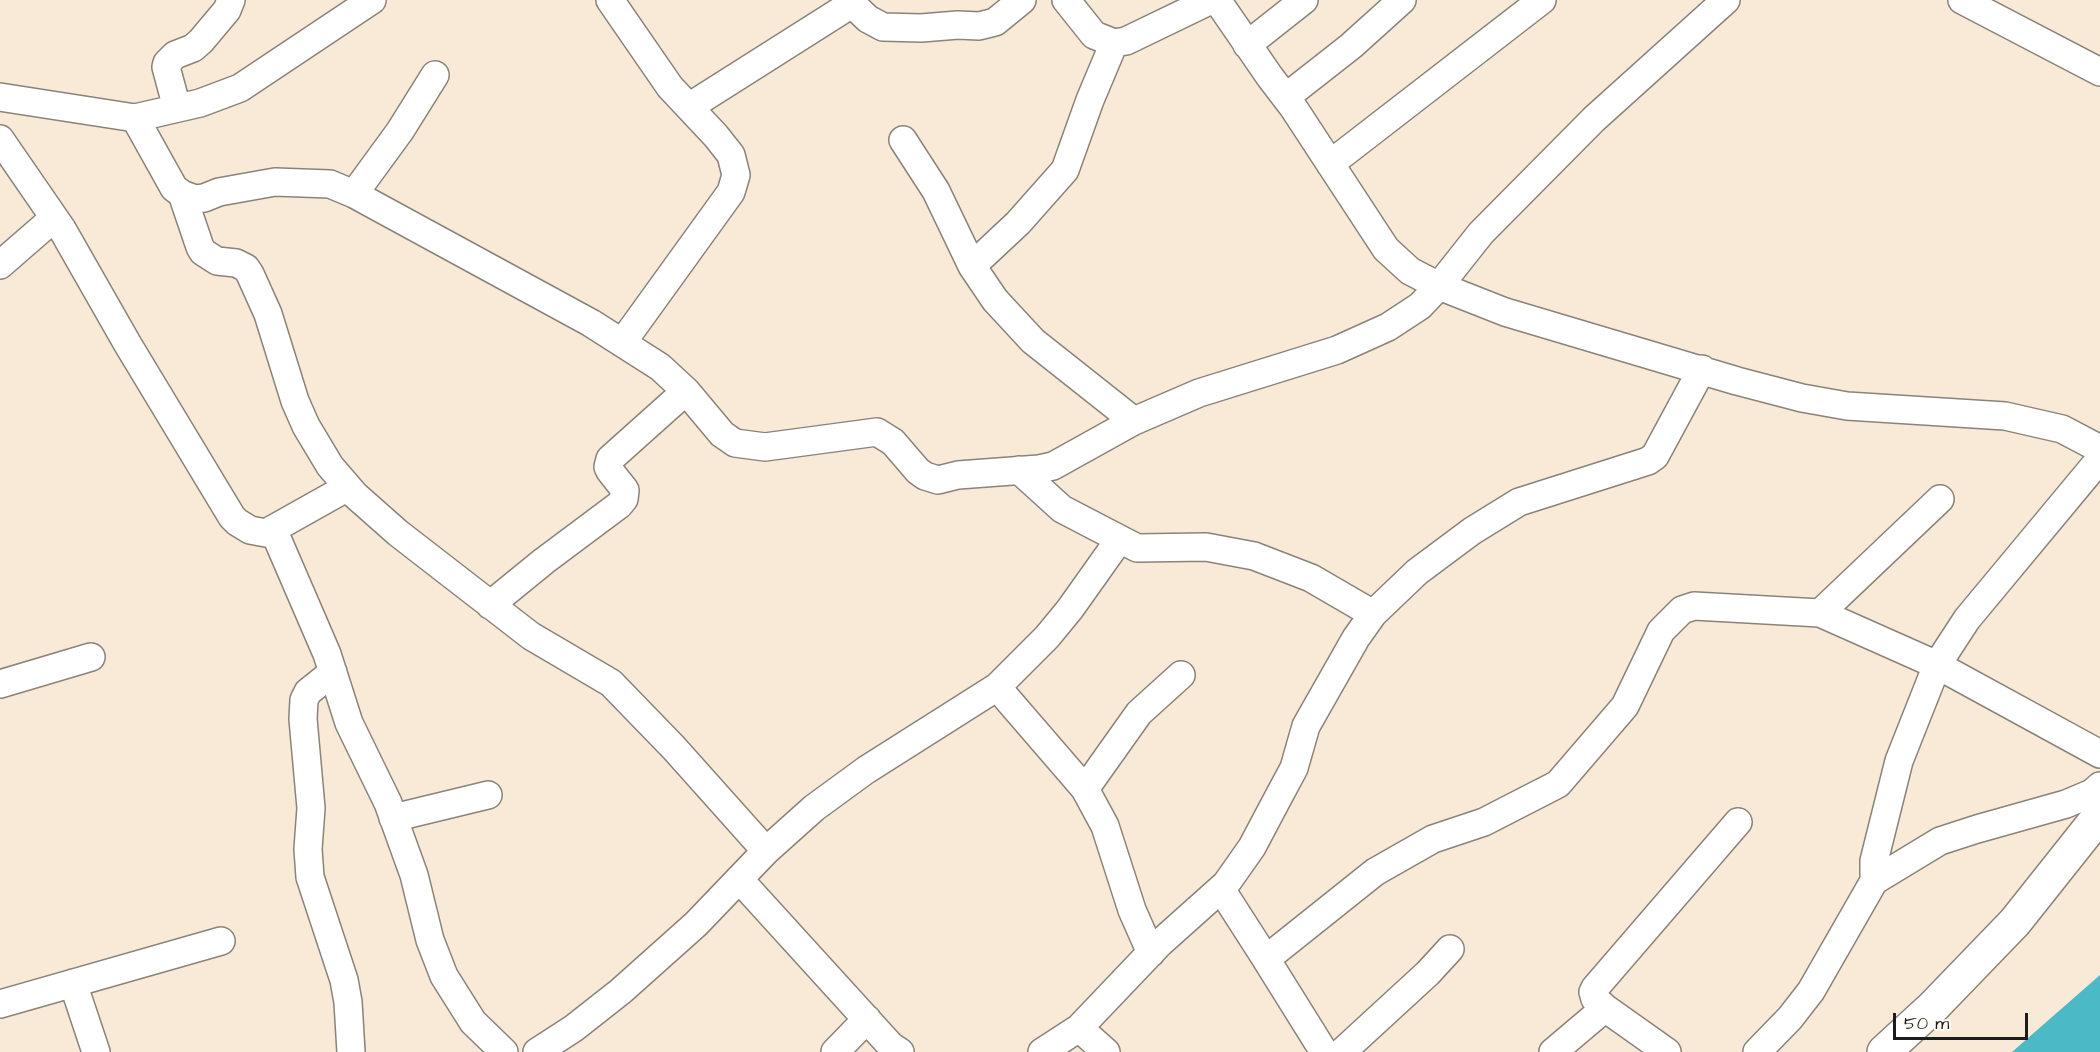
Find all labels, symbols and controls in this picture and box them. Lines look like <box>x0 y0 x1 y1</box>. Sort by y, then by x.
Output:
scale bar <box>1896 1001 2031 1039</box>
text: 50 m <box>1904 1011 1949 1036</box>

